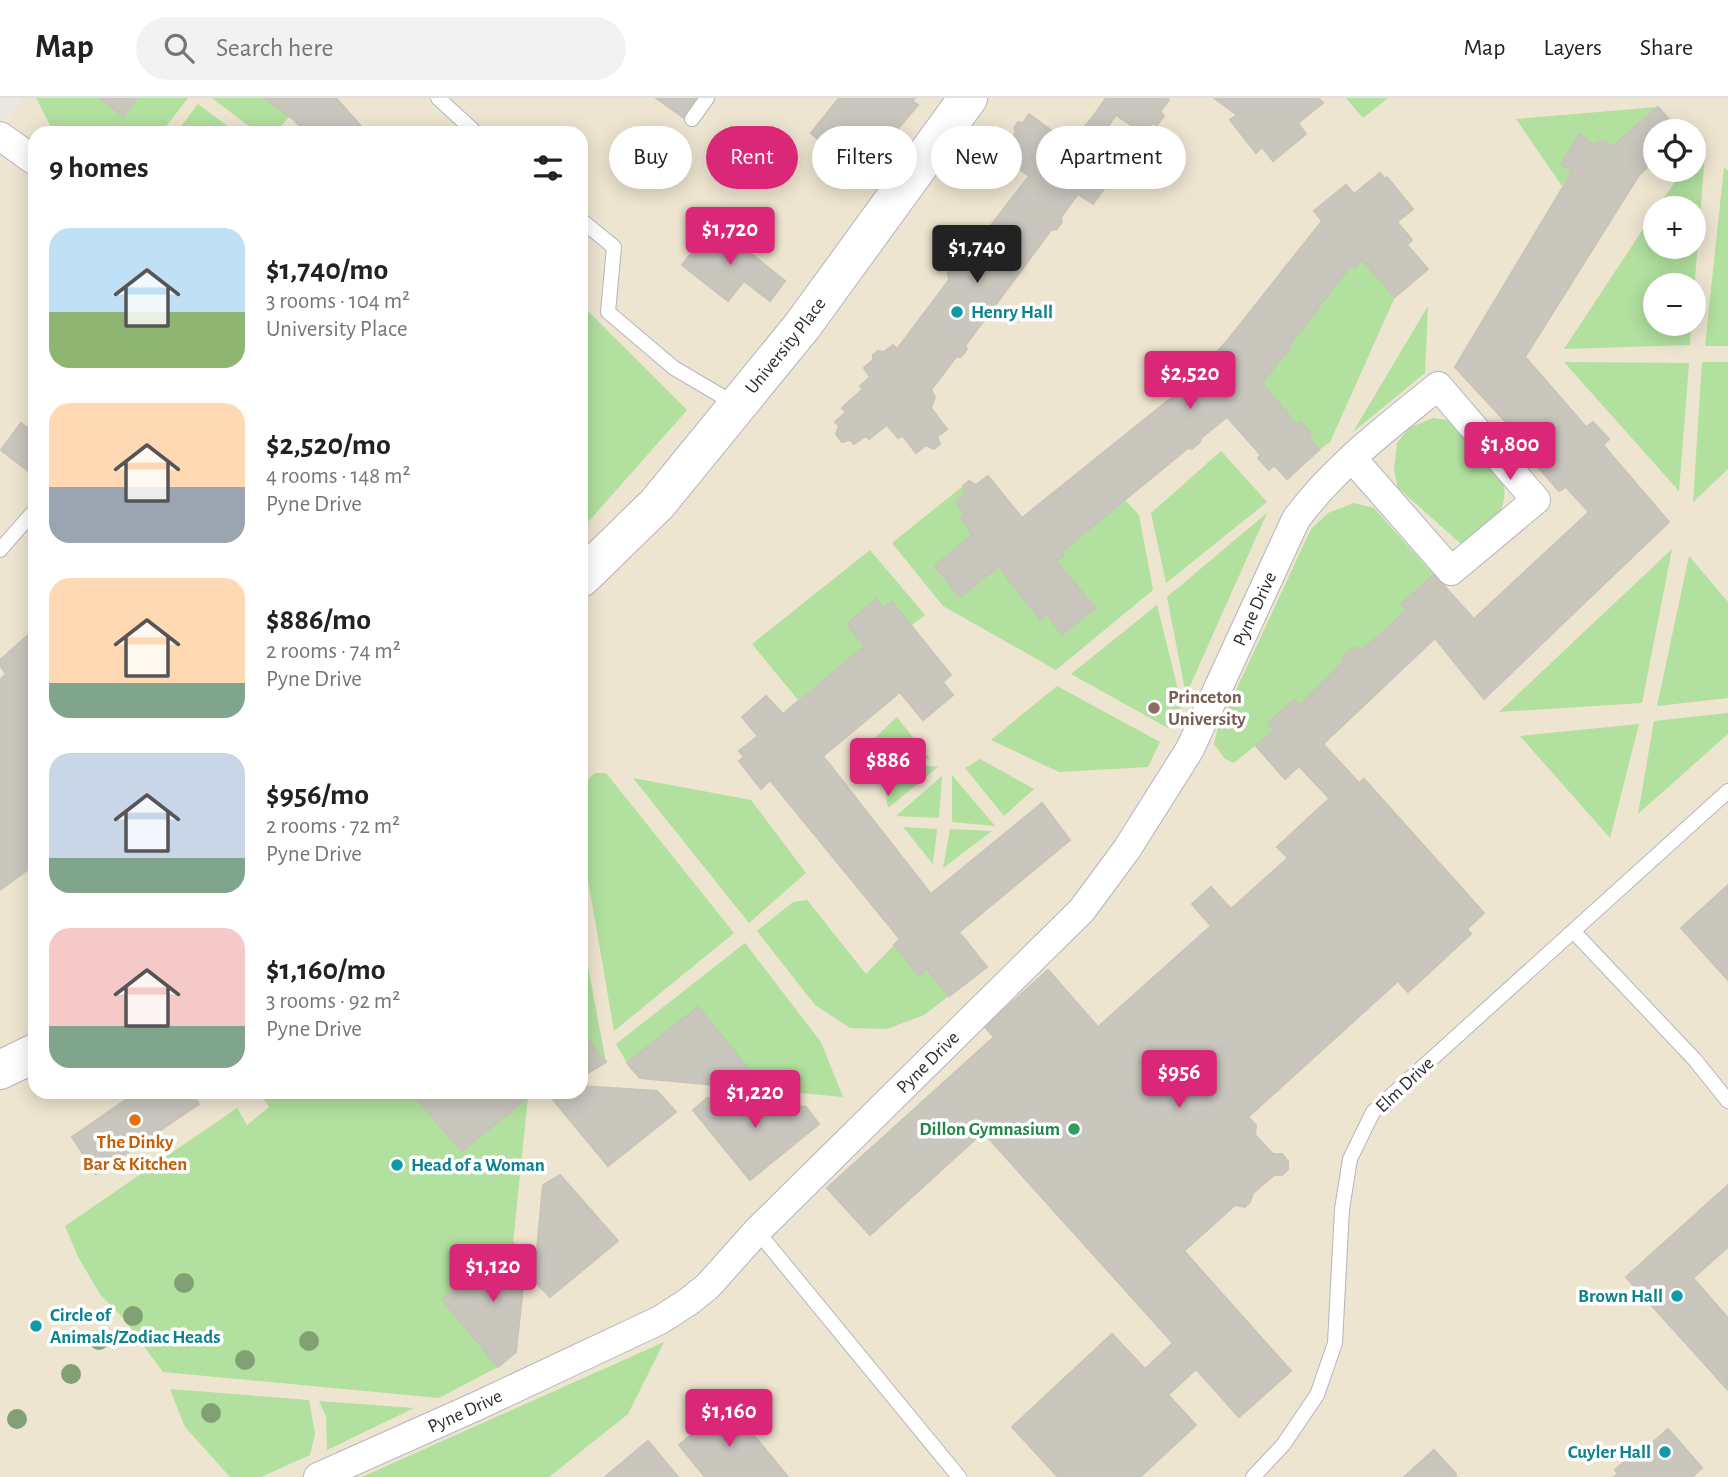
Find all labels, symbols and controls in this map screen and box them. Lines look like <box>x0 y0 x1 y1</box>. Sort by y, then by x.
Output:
search box <box>136 17 626 80</box>
icon: search <box>160 29 198 67</box>
text: Map <box>35 31 94 64</box>
text: Search here <box>216 35 334 61</box>
text: Map <box>1463 36 1505 60</box>
text: Layers <box>1543 36 1602 60</box>
text: Share <box>1640 36 1693 60</box>
map controls <box>1643 119 1706 336</box>
button: locate <box>1643 119 1706 182</box>
chip: Buy <box>609 126 692 189</box>
chip: Rent <box>706 126 798 189</box>
chip: Filters <box>812 126 917 189</box>
chip: New <box>931 126 1022 189</box>
chip: Apartment <box>1036 126 1186 189</box>
icon: filters <box>529 149 567 187</box>
text: 9 homes <box>49 153 149 183</box>
button: + <box>1643 196 1706 259</box>
pin: $1,720 <box>673 208 787 267</box>
text: $1,720 <box>702 218 758 241</box>
pin: $1,740 <box>920 226 1034 285</box>
text: $1,740 <box>948 236 1006 259</box>
text: $1,740/mo <box>266 255 388 285</box>
icon: home <box>105 256 189 340</box>
button: − <box>1643 273 1706 336</box>
text: 3 rooms · 104 m² <box>266 290 410 313</box>
street label: University Place <box>742 294 829 397</box>
place label: Henry Hall <box>971 303 1053 322</box>
marker: Henry Hall <box>949 304 965 320</box>
text: University Place <box>266 318 408 341</box>
pin: $2,520 <box>1133 352 1247 411</box>
text: $2,520 <box>1160 362 1220 385</box>
pin: $1,800 <box>1453 422 1567 482</box>
text: $2,520/mo <box>266 430 391 460</box>
icon: home <box>105 431 189 515</box>
text: $1,800 <box>1480 433 1540 456</box>
text: 4 rooms · 148 m² <box>266 465 411 488</box>
text: Pyne Drive <box>266 493 362 516</box>
street label: Pyne Drive <box>1229 569 1280 649</box>
text: $886/mo <box>266 605 371 635</box>
icon: home <box>105 606 189 690</box>
text: 2 rooms · 74 m² <box>266 640 401 663</box>
text: Pyne Drive <box>266 668 362 691</box>
place label: Princeton University <box>1168 688 1246 729</box>
marker: Princeton University <box>1146 700 1162 716</box>
pin: $886 <box>847 738 929 798</box>
text: $886 <box>866 749 910 772</box>
text: $956/mo <box>266 780 369 810</box>
icon: home <box>105 781 189 865</box>
text: 2 rooms · 72 m² <box>266 815 400 838</box>
text: Pyne Drive <box>266 843 362 866</box>
text: $1,160/mo <box>266 955 386 985</box>
icon: home <box>105 956 189 1040</box>
text: 3 rooms · 92 m² <box>266 990 400 1013</box>
text: Pyne Drive <box>266 1018 362 1041</box>
street label: Pyne Drive <box>893 1028 963 1097</box>
pin: $956 <box>1138 1051 1220 1110</box>
street label: Elm Drive <box>1372 1054 1438 1116</box>
text: $956 <box>1158 1061 1200 1084</box>
pin: $1,220 <box>698 1070 812 1130</box>
text: $1,220 <box>726 1081 784 1104</box>
marker: The Dinky Bar & Kitchen <box>127 1112 143 1128</box>
place label: Dillon Gymnasium <box>919 1120 1060 1139</box>
marker: Dillon Gymnasium <box>1066 1121 1082 1137</box>
place label: The Dinky Bar & Kitchen <box>83 1133 187 1174</box>
place label: Head of a Woman <box>411 1156 545 1175</box>
marker: Head of a Woman <box>389 1157 405 1173</box>
pin: $1,120 <box>436 1244 550 1304</box>
text: $1,120 <box>466 1255 521 1278</box>
place label: Brown Hall <box>1578 1287 1663 1306</box>
marker: Brown Hall <box>1669 1288 1685 1304</box>
place label: Circle of Animals/Zodiac Heads <box>50 1306 220 1347</box>
marker: Circle of Animals/Zodiac Heads <box>28 1318 44 1334</box>
street label: Pyne Drive <box>425 1386 505 1436</box>
pin: $1,160 <box>672 1390 786 1449</box>
text: $1,160 <box>701 1400 757 1423</box>
place label: Cuyler Hall <box>1568 1443 1651 1462</box>
marker: Cuyler Hall <box>1657 1444 1673 1460</box>

